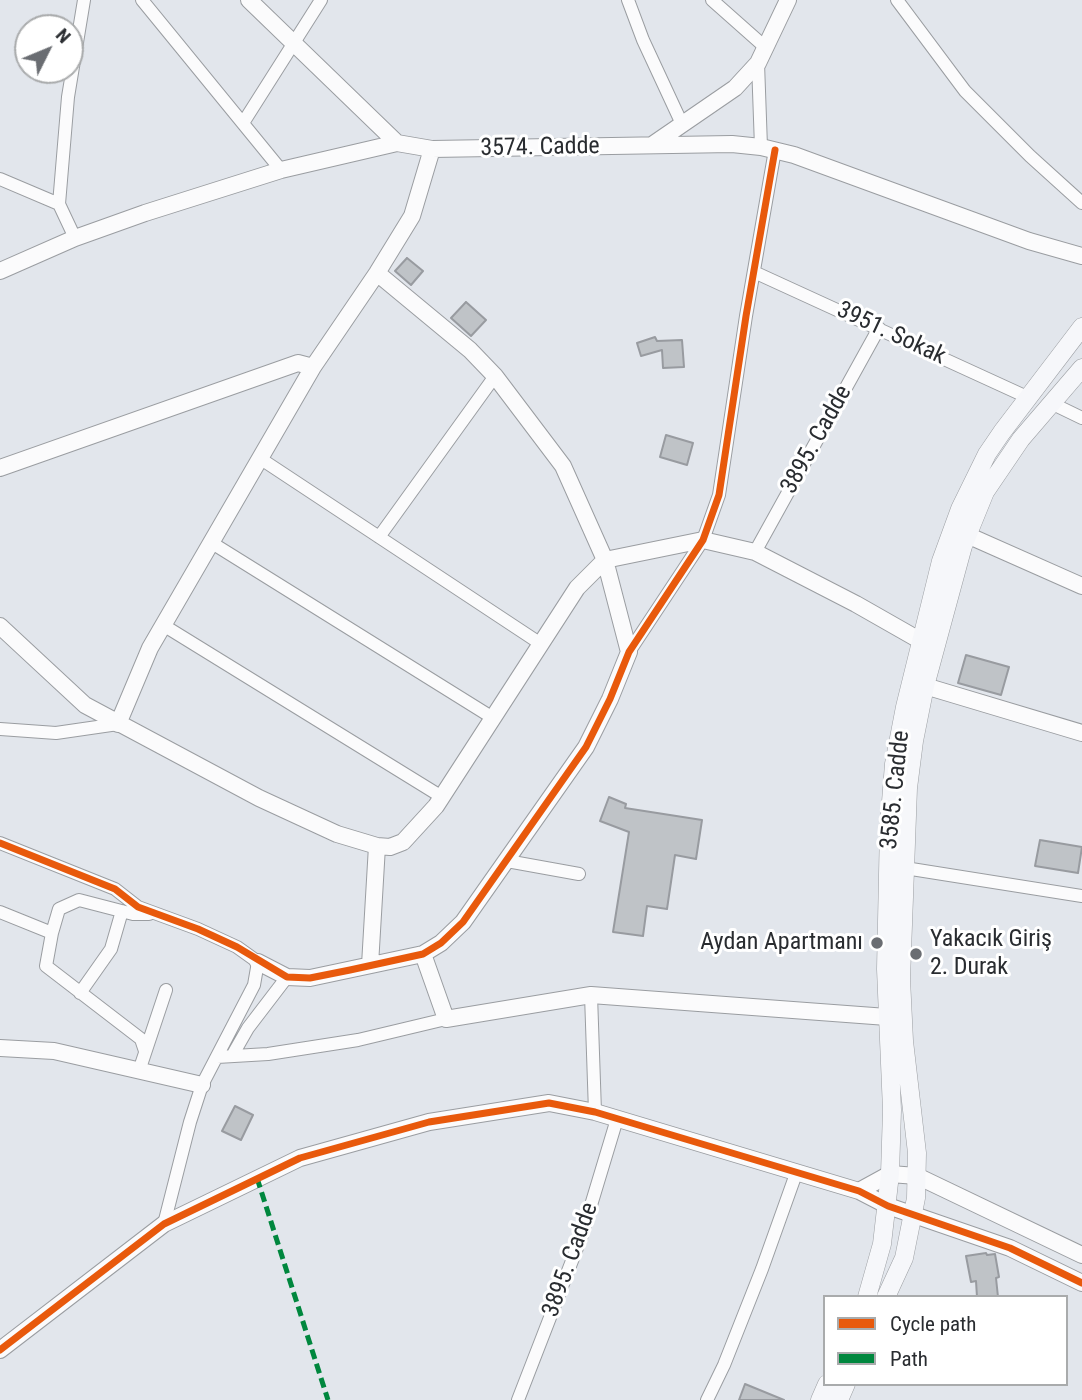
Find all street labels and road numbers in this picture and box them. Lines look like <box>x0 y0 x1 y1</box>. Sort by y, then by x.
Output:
street label: 3574. Cadde <box>480 133 600 163</box>
street label: 3951. Sokak <box>832 296 950 372</box>
street label: 3895. Cadde <box>775 381 859 499</box>
street label: 3585. Cadde <box>875 729 917 851</box>
street label: 3895. Cadde <box>537 1199 605 1321</box>

